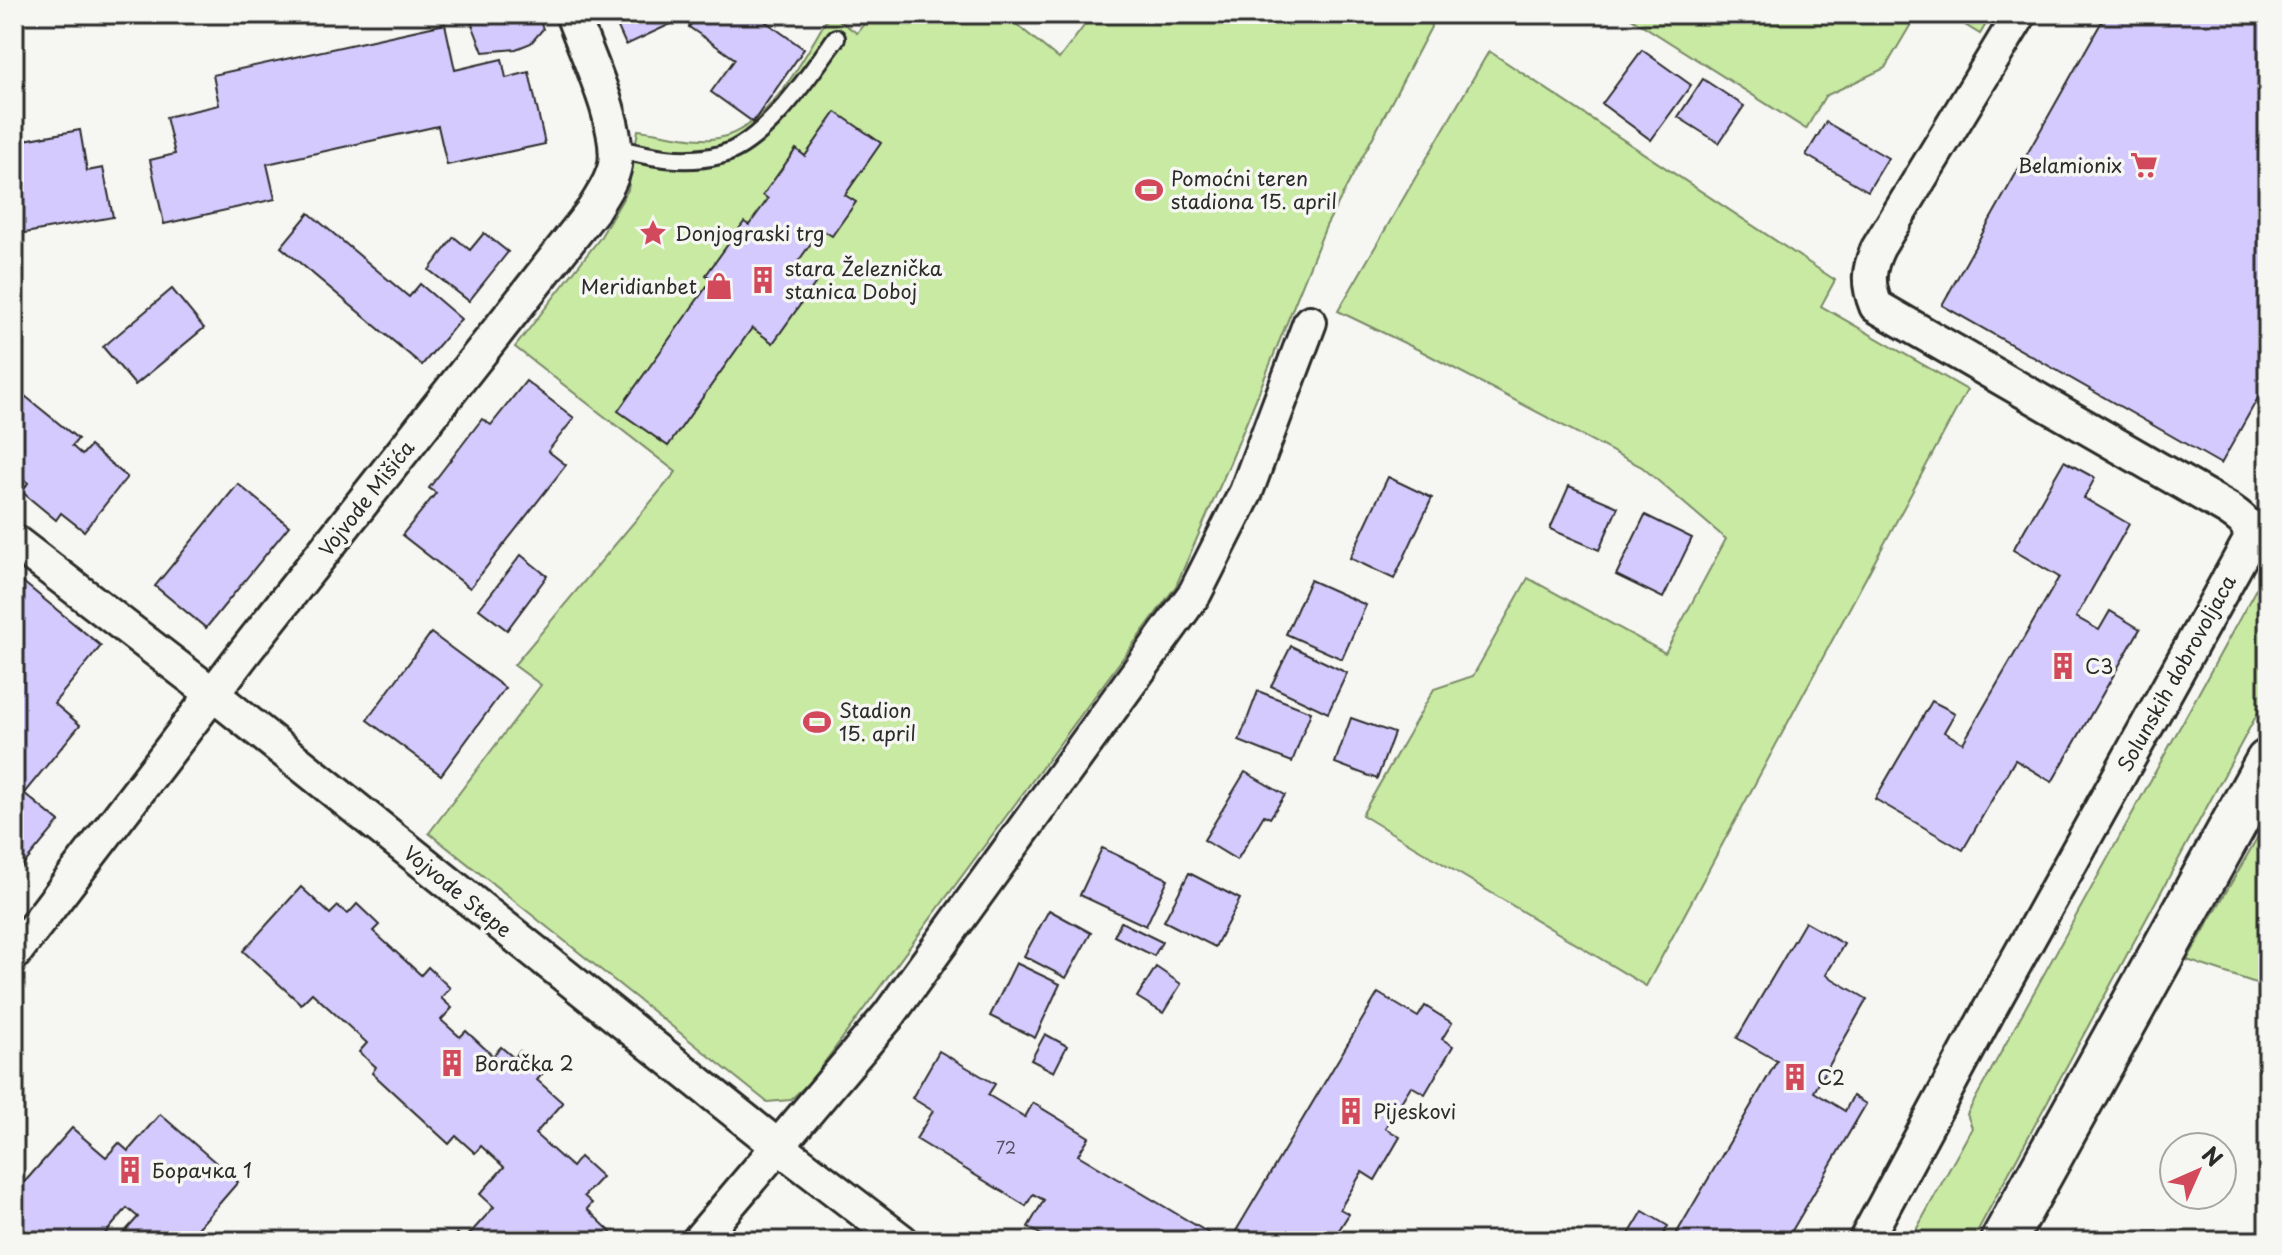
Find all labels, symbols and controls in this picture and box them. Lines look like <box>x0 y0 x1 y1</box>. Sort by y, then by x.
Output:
place label: Belamionix <box>2018 150 2122 180</box>
supermarket icon: Belamionix <box>2129 150 2159 180</box>
place label: Pomoćni teren stadiona 15. april <box>1171 163 1337 216</box>
sports icon: Pomoćni teren stadiona 15. april <box>1134 175 1164 205</box>
place icon: Donjograski trg <box>638 218 668 248</box>
place label: Donjograski trg <box>675 218 825 248</box>
place label: stara Železnička stanica Doboj <box>785 253 943 306</box>
building icon: stara Železnička stanica Doboj <box>748 265 778 295</box>
place label: Meridianbet <box>581 271 697 301</box>
shop icon: Meridianbet <box>704 271 734 301</box>
street label: Vojvode Mišića <box>311 433 421 562</box>
street label: Solunskih dobrovoljaca <box>2109 569 2243 777</box>
building icon: C3 <box>2048 651 2078 681</box>
place label: C3 <box>2085 651 2113 681</box>
place label: Stadion 15. april <box>839 695 916 748</box>
sports icon: Stadion 15. april <box>802 707 832 737</box>
street label: Vojvode Stepe <box>397 838 519 944</box>
building icon: Boračka 2 <box>437 1048 467 1078</box>
place label: Boračka 2 <box>474 1048 574 1078</box>
building icon: C2 <box>1780 1062 1810 1092</box>
place label: C2 <box>1817 1062 1845 1092</box>
building icon: Pijeskovi <box>1336 1096 1366 1126</box>
place label: Pijeskovi <box>1373 1096 1456 1126</box>
north arrow <box>2158 1131 2238 1211</box>
house number: 72 <box>996 1135 1016 1159</box>
text: N <box>2195 1138 2231 1174</box>
building icon: Борачка 1 <box>115 1155 145 1185</box>
place label: Борачка 1 <box>152 1155 252 1185</box>

